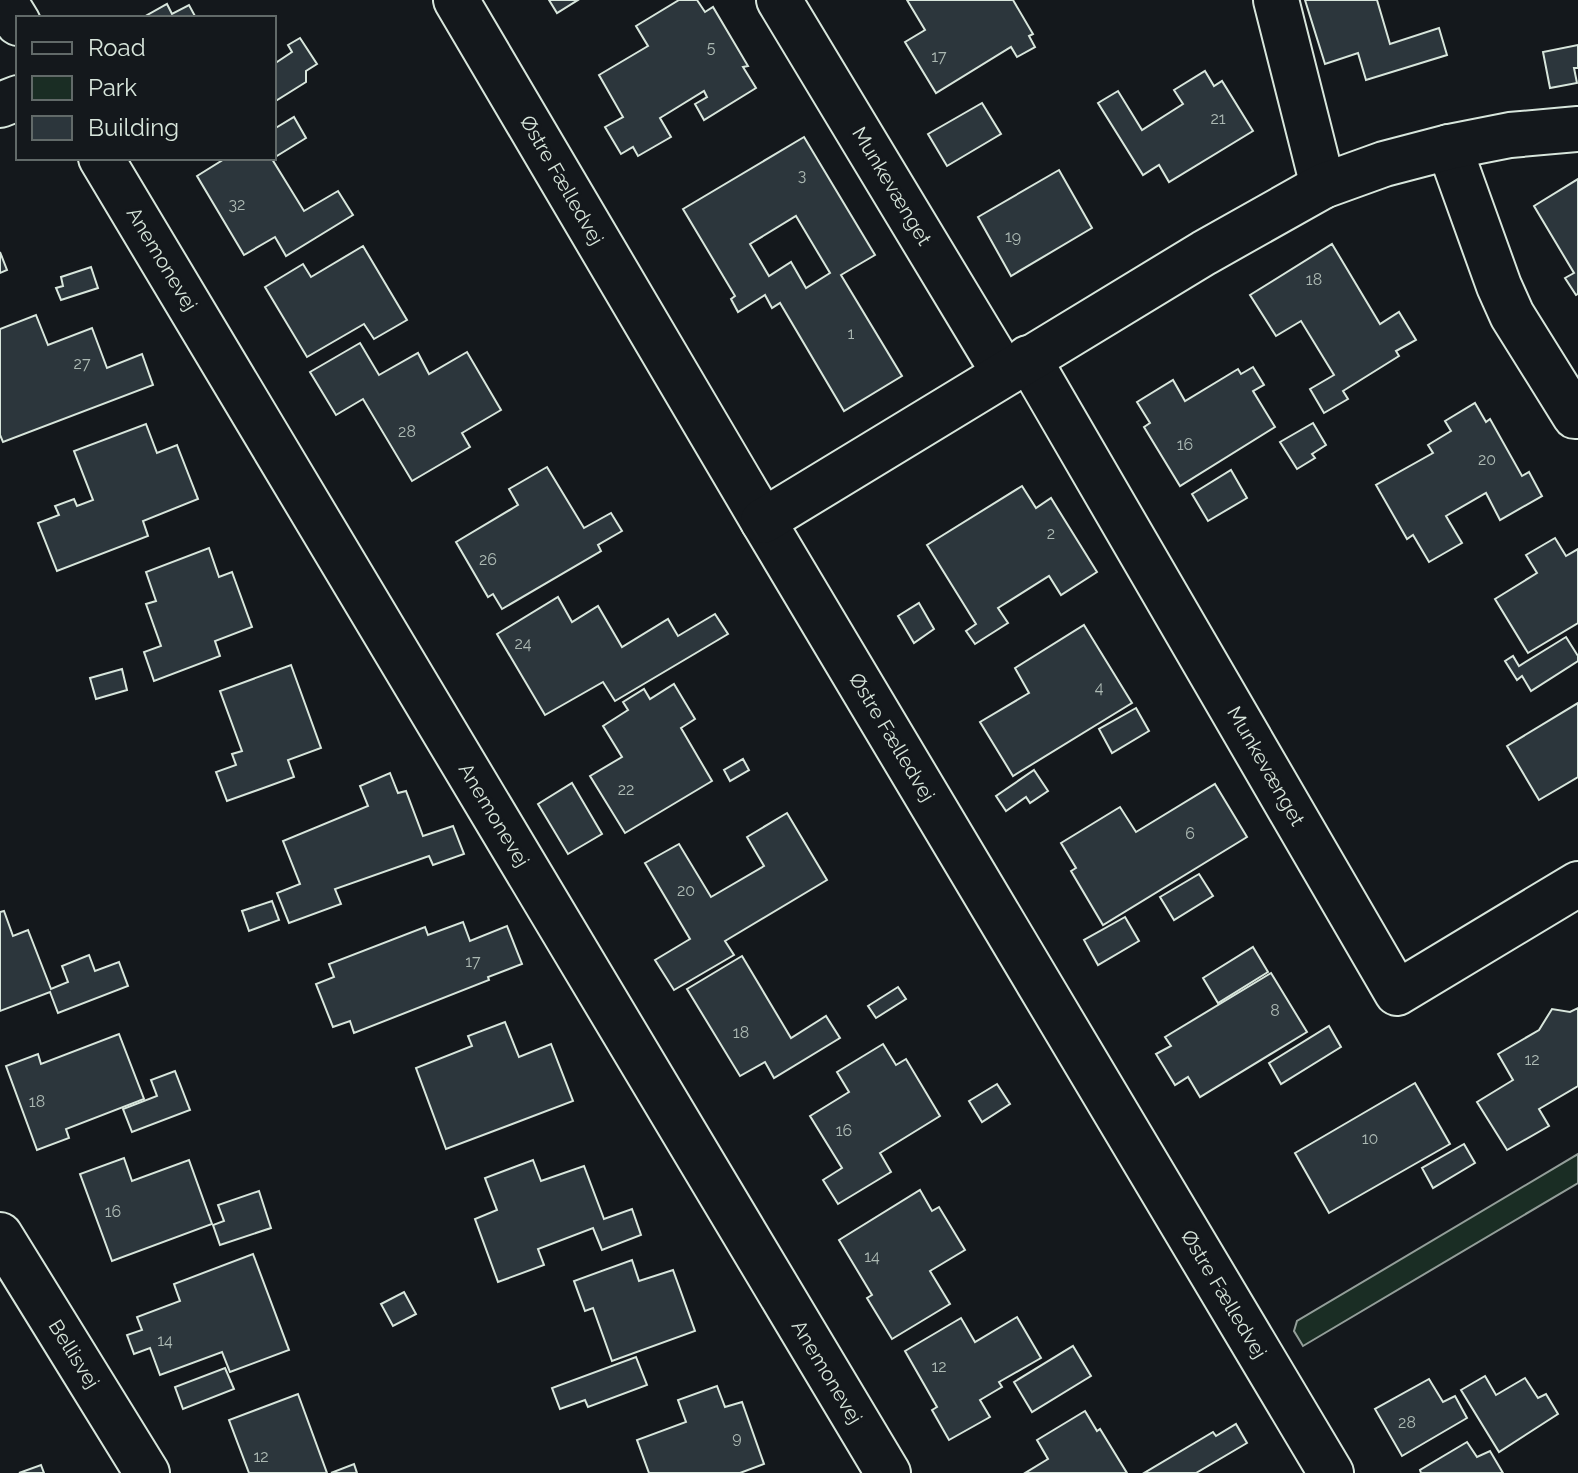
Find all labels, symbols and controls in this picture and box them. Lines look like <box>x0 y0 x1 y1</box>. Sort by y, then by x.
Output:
legend <box>16 16 276 160</box>
text: Road <box>88 33 146 62</box>
house number: 5 <box>707 38 716 57</box>
house number: 17 <box>931 47 947 66</box>
text: Park <box>88 73 137 102</box>
house number: 21 <box>1210 109 1226 128</box>
street label: Østre Fælledvej <box>515 111 609 249</box>
text: Building <box>88 113 179 142</box>
street label: Munkevænget <box>847 122 937 250</box>
house number: 3 <box>798 166 806 185</box>
house number: 32 <box>229 195 245 214</box>
street label: Anemonevej <box>122 203 202 315</box>
house number: 19 <box>1005 227 1021 246</box>
house number: 18 <box>1306 270 1322 289</box>
house number: 1 <box>848 324 855 343</box>
house number: 27 <box>74 354 91 373</box>
house number: 28 <box>398 422 416 441</box>
house number: 16 <box>1177 435 1193 454</box>
house number: 20 <box>1478 450 1496 469</box>
house number: 2 <box>1047 524 1055 543</box>
house number: 26 <box>479 550 497 569</box>
house number: 24 <box>514 634 532 653</box>
street label: Østre Fælledvej <box>844 668 940 806</box>
house number: 4 <box>1095 678 1104 697</box>
street label: Munkevænget <box>1222 702 1310 830</box>
street label: Anemonevej <box>454 759 534 871</box>
house number: 22 <box>618 780 634 799</box>
house number: 6 <box>1185 824 1195 843</box>
house number: 20 <box>677 881 695 900</box>
house number: 17 <box>465 952 481 971</box>
house number: 8 <box>1270 1001 1280 1020</box>
house number: 18 <box>733 1023 749 1042</box>
house number: 12 <box>1524 1050 1540 1069</box>
house number: 18 <box>29 1092 45 1111</box>
house number: 16 <box>836 1121 852 1140</box>
house number: 10 <box>1362 1129 1378 1148</box>
house number: 16 <box>105 1202 121 1221</box>
street label: Østre Fælledvej <box>1176 1225 1272 1363</box>
house number: 14 <box>864 1247 880 1266</box>
street label: Bellisvej <box>44 1315 104 1393</box>
street label: Anemonevej <box>787 1316 867 1428</box>
house number: 14 <box>157 1331 173 1350</box>
house number: 12 <box>931 1357 947 1376</box>
house number: 28 <box>1398 1413 1416 1432</box>
house number: 9 <box>732 1428 742 1447</box>
house number: 12 <box>253 1447 269 1466</box>

